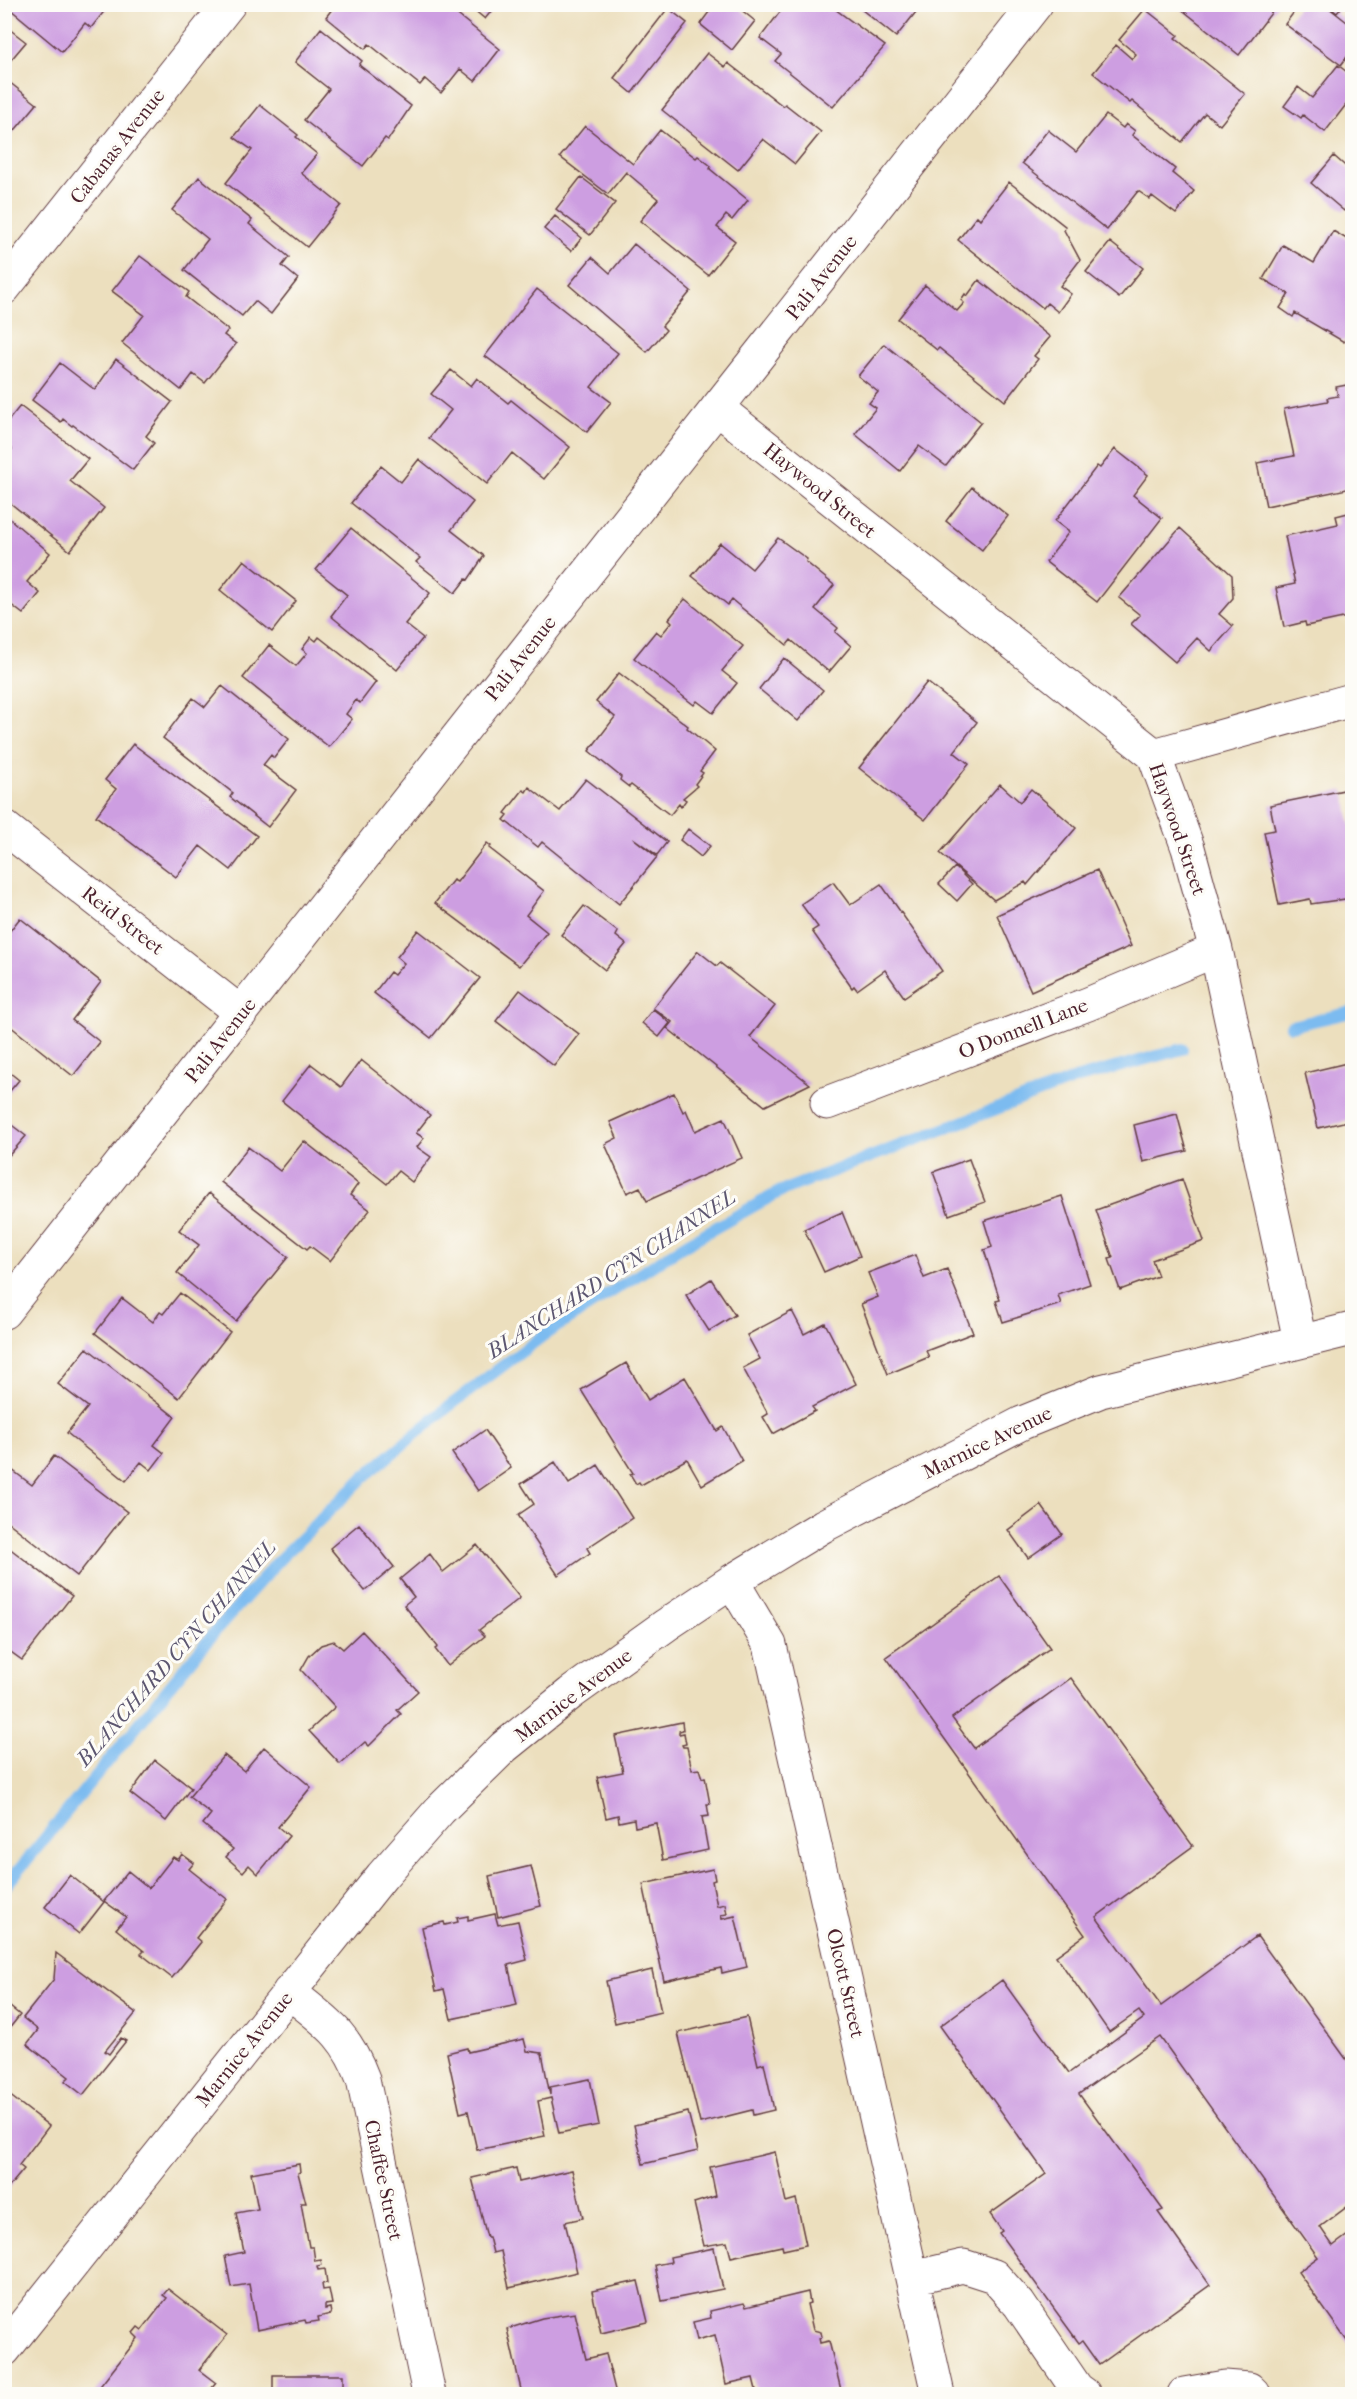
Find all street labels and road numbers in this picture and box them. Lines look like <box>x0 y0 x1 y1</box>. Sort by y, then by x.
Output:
street label: Cabanas Avenue <box>65 84 169 208</box>
street label: Pali Avenue <box>781 230 862 324</box>
street label: Haywood Street <box>759 438 881 543</box>
street label: Pali Avenue <box>480 611 561 705</box>
street label: Haywood Street <box>1144 760 1211 898</box>
street label: Reid Street <box>77 881 168 960</box>
street label: Pali Avenue <box>180 993 261 1087</box>
street label: O Donnell Lane <box>955 993 1091 1064</box>
street label: Marnice Avenue <box>919 1401 1056 1484</box>
street label: Marnice Avenue <box>510 1644 637 1747</box>
street label: Olcott Street <box>822 1926 869 2040</box>
street label: Marnice Avenue <box>191 1987 298 2111</box>
street label: Chaffee Street <box>360 2118 408 2242</box>

